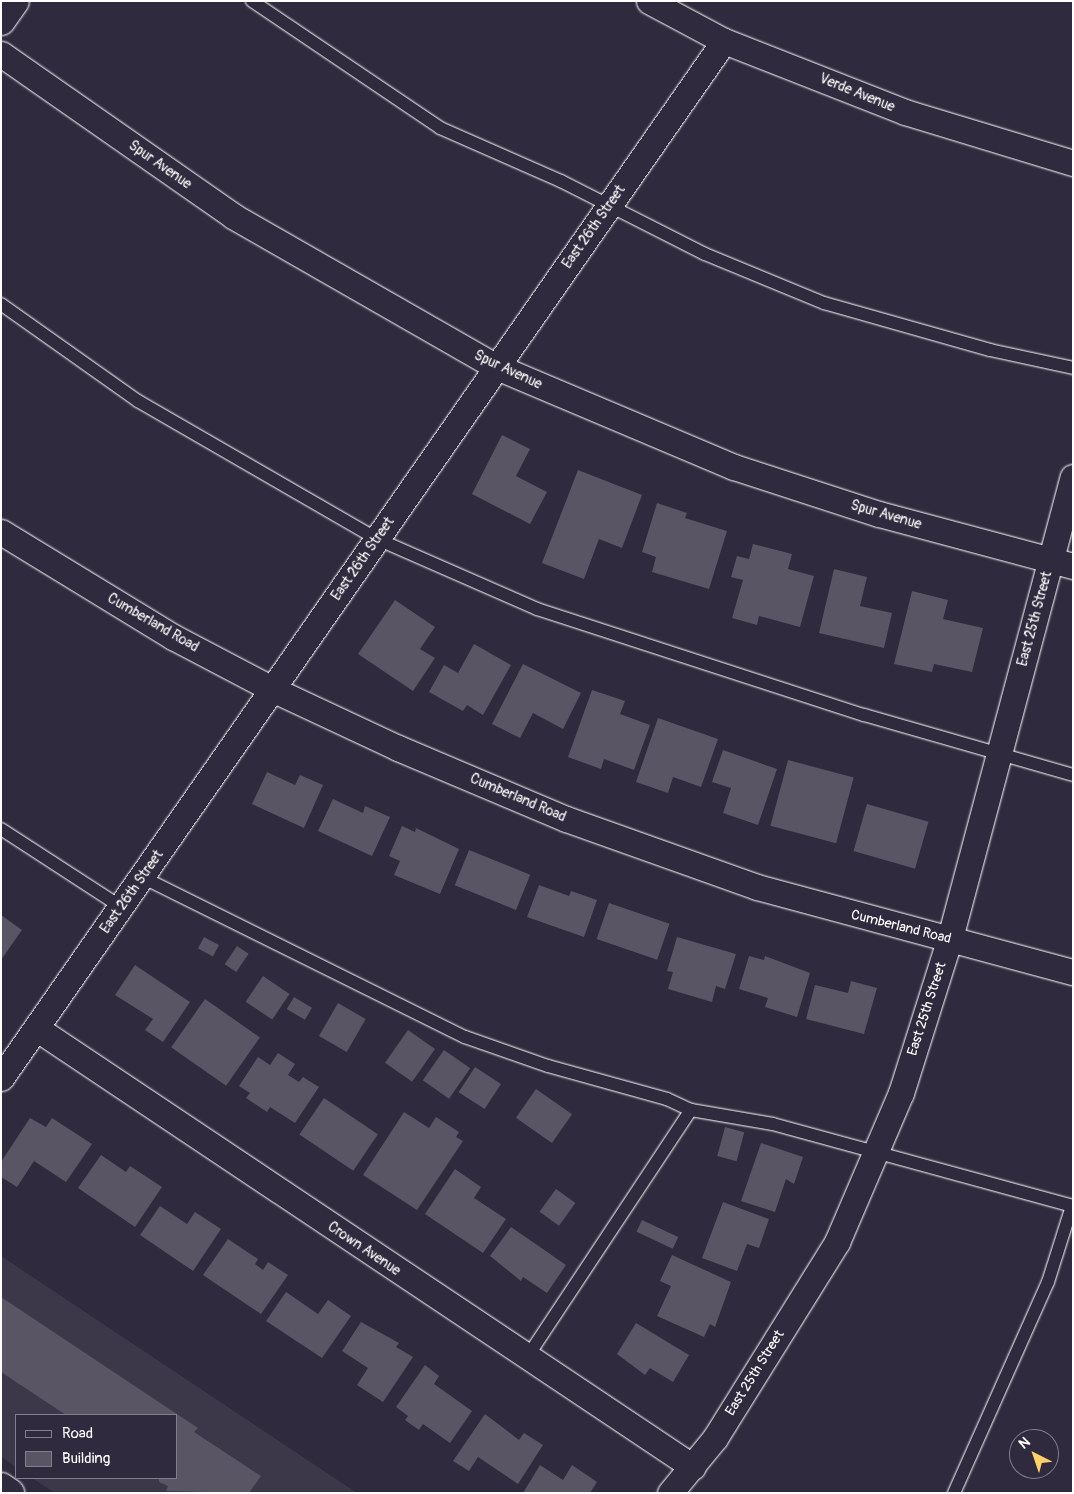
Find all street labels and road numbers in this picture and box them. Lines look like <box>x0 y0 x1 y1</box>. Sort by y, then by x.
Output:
street label: Verde Avenue <box>817 70 897 116</box>
street label: Spur Avenue <box>125 137 195 193</box>
street label: East 26th Street <box>559 182 629 272</box>
street label: Spur Avenue <box>471 347 545 393</box>
street label: Spur Avenue <box>849 497 923 533</box>
street label: East 26th Street <box>328 514 398 604</box>
street label: East 25th Street <box>1014 570 1056 668</box>
street label: Cumberland Road <box>104 590 202 656</box>
street label: Cumberland Road <box>467 770 569 826</box>
street label: East 26th Street <box>97 847 167 937</box>
street label: Cumberland Road <box>849 906 953 948</box>
street label: East 25th Street <box>904 960 950 1058</box>
street label: Crown Avenue <box>324 1218 404 1280</box>
street label: East 25th Street <box>722 1327 788 1419</box>

